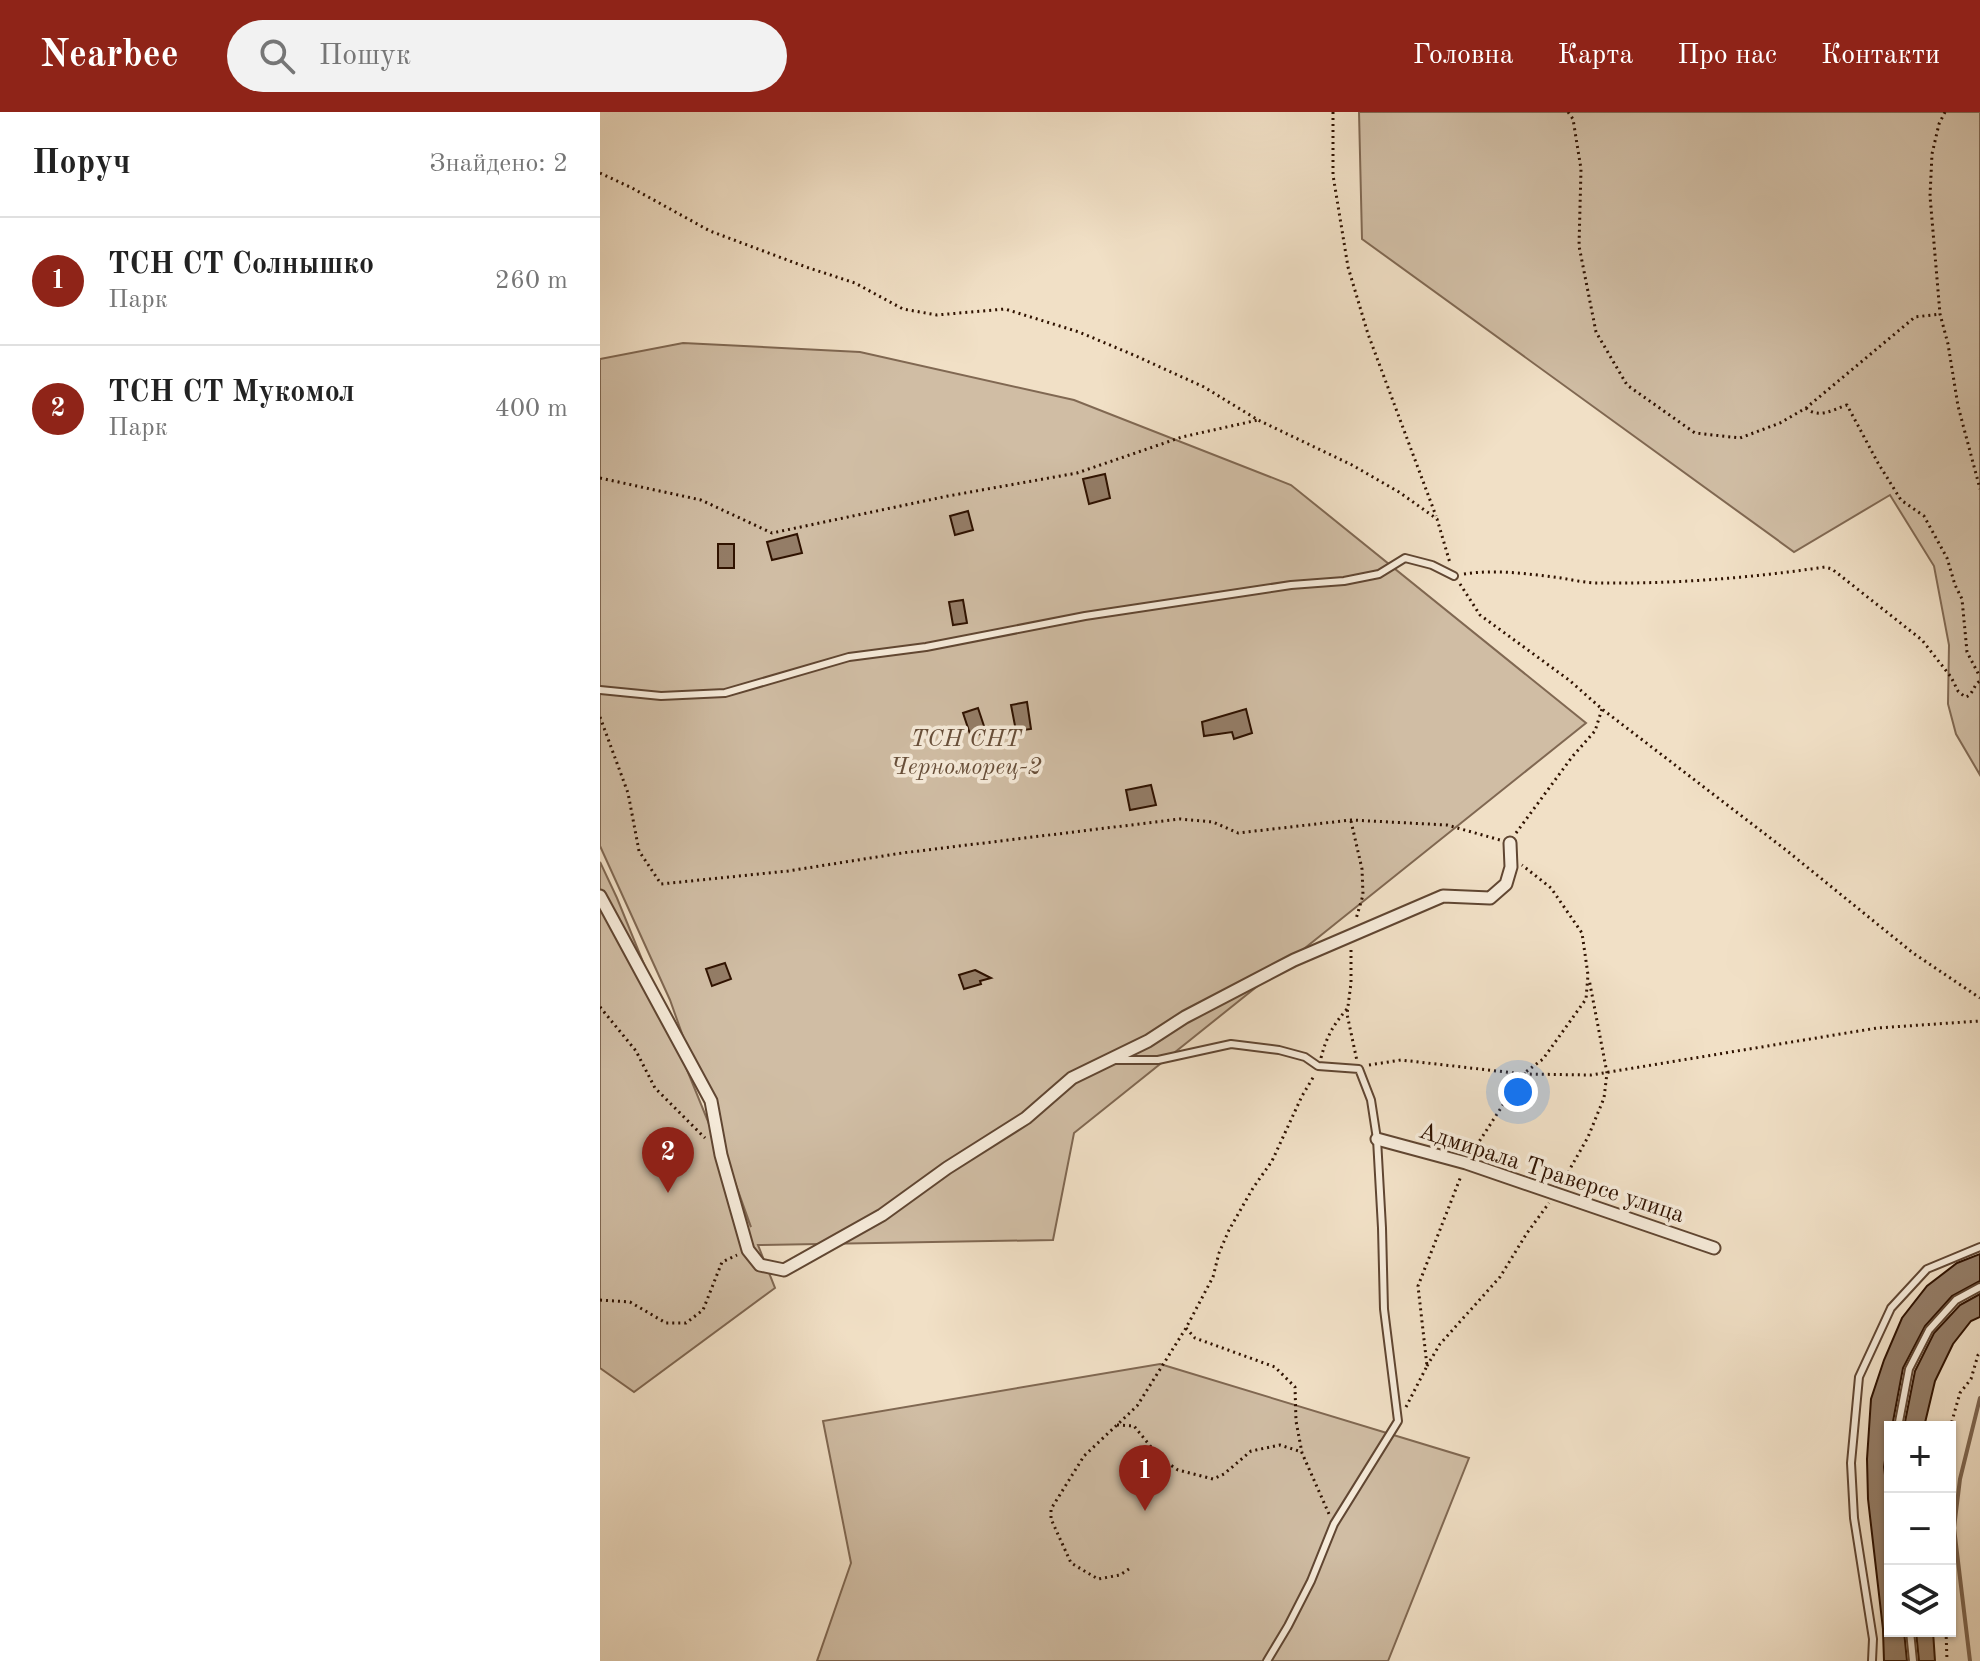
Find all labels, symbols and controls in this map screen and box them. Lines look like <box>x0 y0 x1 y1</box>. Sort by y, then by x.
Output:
search box <box>227 20 787 92</box>
icon: search <box>255 34 299 78</box>
text: Nearbee <box>40 37 179 75</box>
text: Пошук <box>319 41 411 71</box>
text: Головна <box>1413 42 1514 70</box>
text: Карта <box>1558 42 1633 70</box>
text: Про нас <box>1677 42 1777 70</box>
text: Контакти <box>1821 42 1940 70</box>
text: Поруч <box>32 147 131 181</box>
text: Знайдено: 2 <box>429 151 568 177</box>
text: ТСН СТ Солнышко <box>108 250 374 280</box>
text: 1 <box>50 268 66 294</box>
text: 260 m <box>495 268 568 294</box>
text: Парк <box>108 287 168 313</box>
text: ТСН СТ Мукомол <box>108 378 355 408</box>
text: 2 <box>50 396 66 422</box>
text: 400 m <box>495 396 568 422</box>
text: Парк <box>108 415 168 441</box>
park label: ТСН СНТ Черноморец-2 <box>890 728 1042 780</box>
your location <box>1498 1072 1538 1112</box>
street label: Адмирала Траверсе улица <box>1416 1120 1687 1228</box>
pin: 2 <box>642 1127 694 1193</box>
map controls <box>1884 1421 1956 1637</box>
button: + <box>1884 1421 1956 1493</box>
pin: 1 <box>1119 1445 1171 1511</box>
button: − <box>1884 1493 1956 1565</box>
button: layers <box>1884 1565 1956 1637</box>

